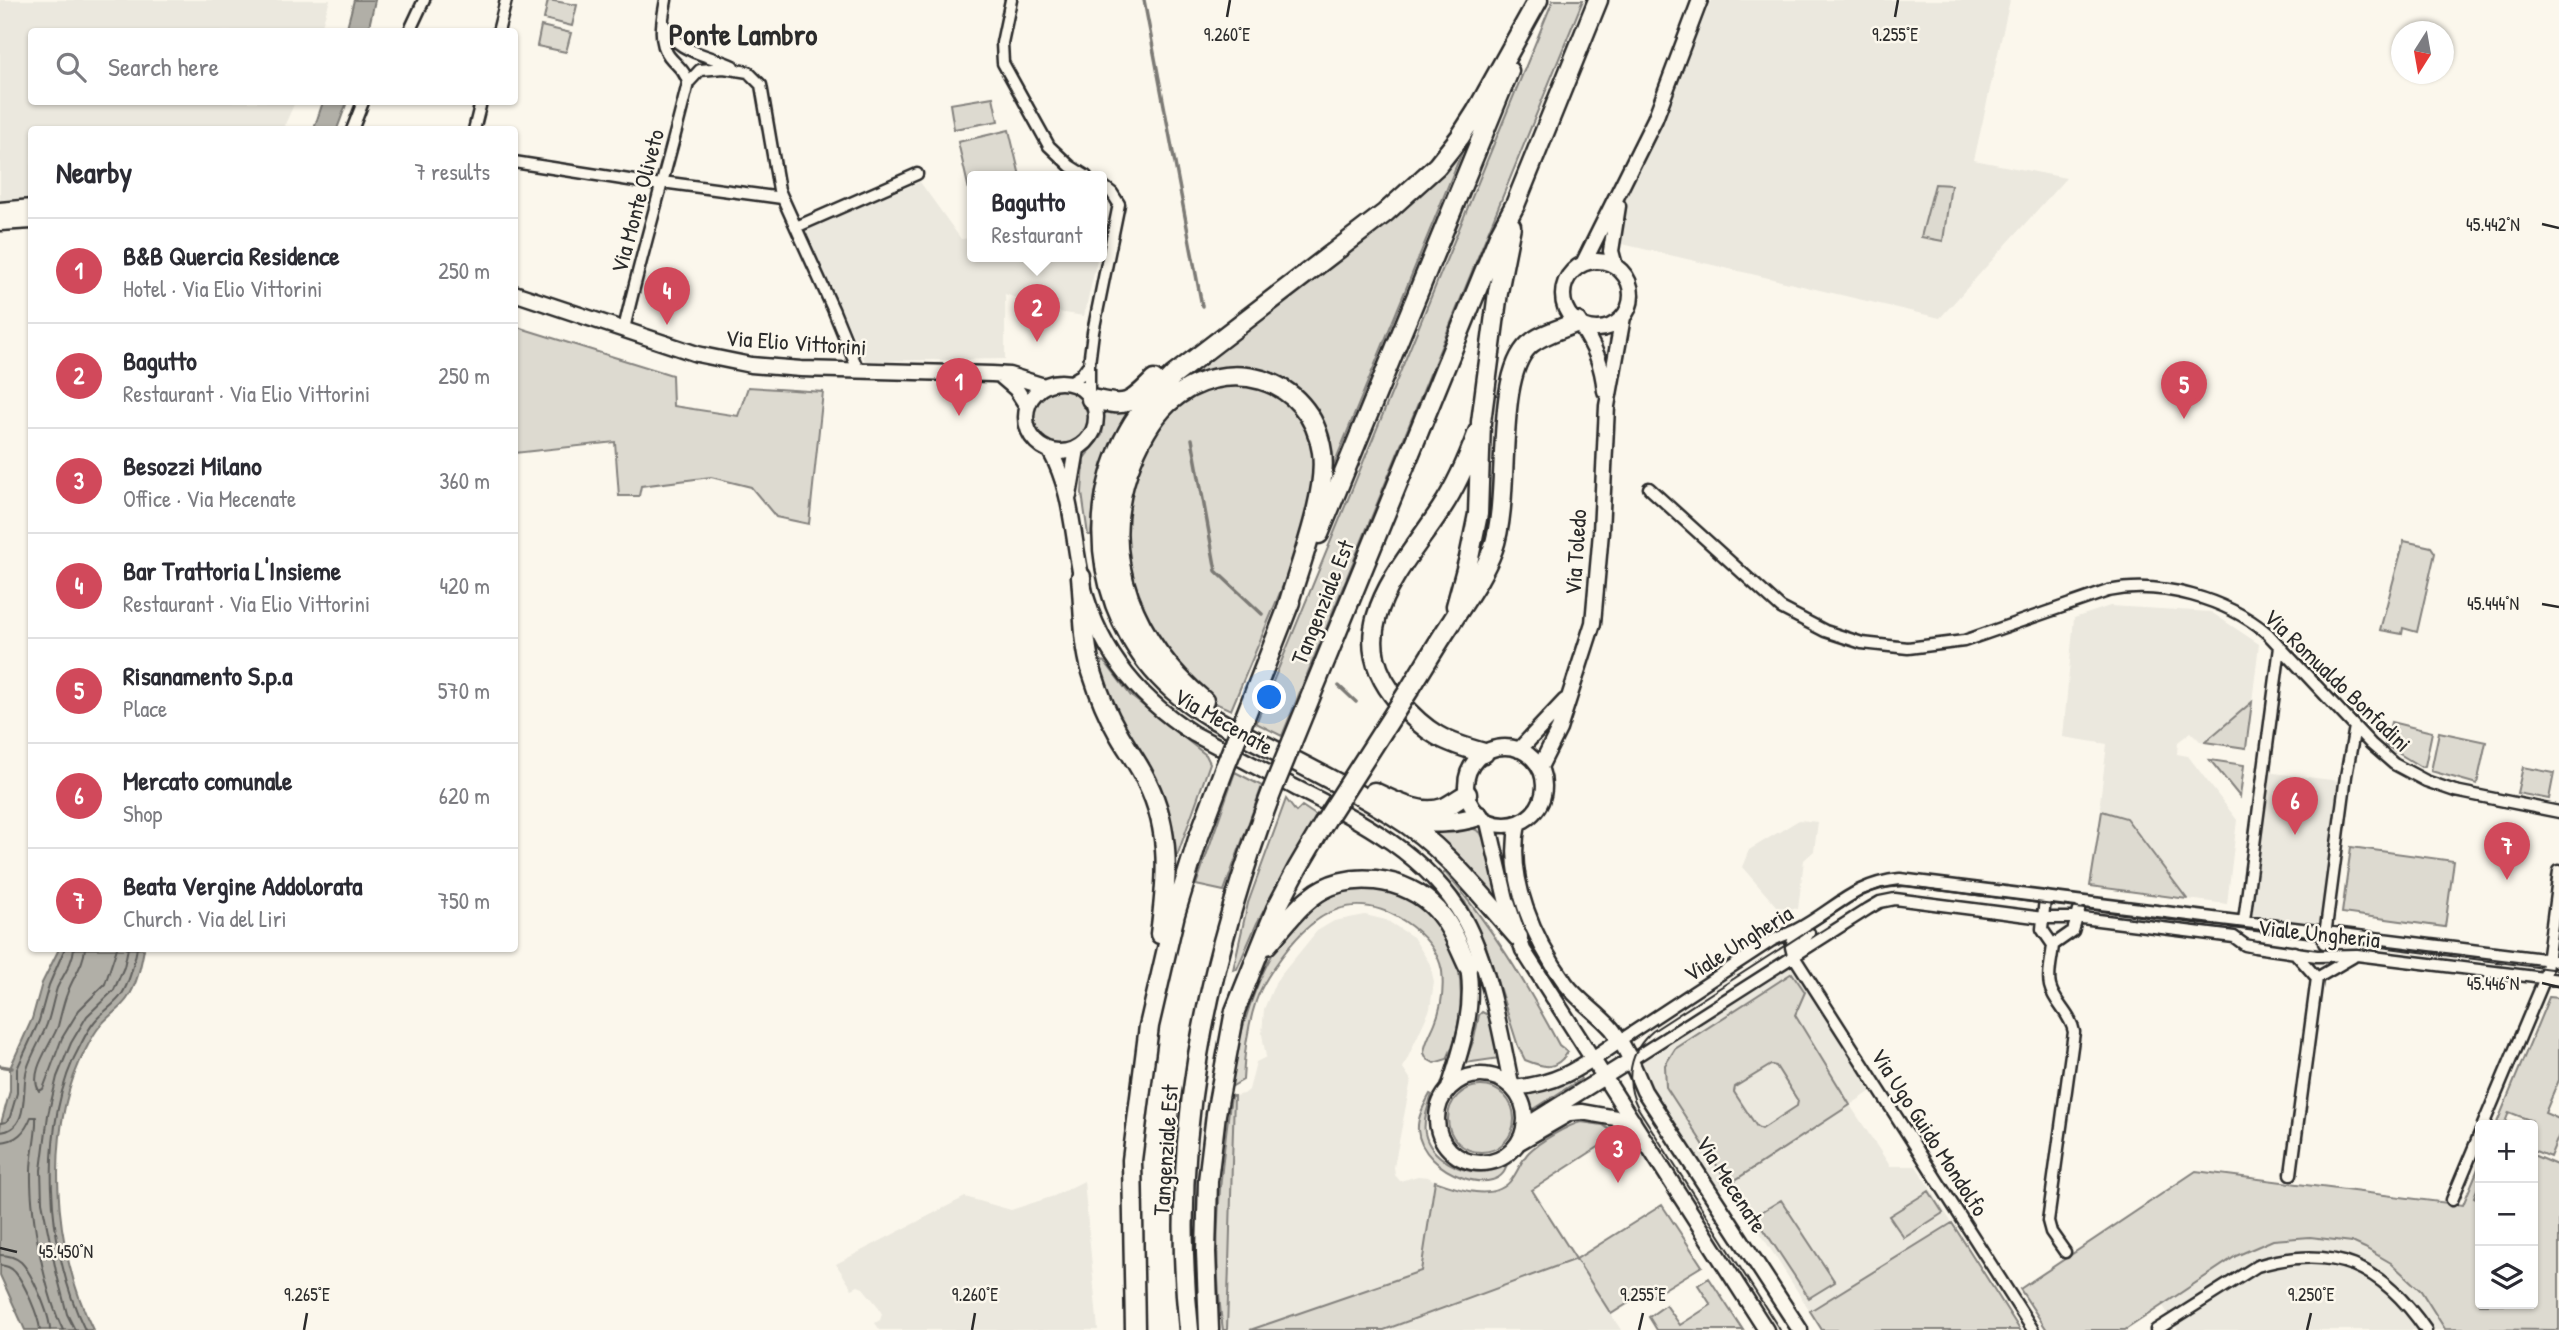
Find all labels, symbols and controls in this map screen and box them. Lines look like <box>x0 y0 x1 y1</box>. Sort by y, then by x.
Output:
district label: Ponte Lambro <box>669 14 817 54</box>
north arrow <box>2391 21 2454 84</box>
text: 9.260°E <box>1204 22 1250 47</box>
text: 9.255°E <box>1872 22 1918 47</box>
search box <box>28 28 518 105</box>
icon: search <box>52 48 90 86</box>
text: Search here <box>108 49 219 84</box>
street label: Via Monte Oliveto <box>603 126 671 276</box>
text: Nearby <box>56 152 132 192</box>
text: 7 results <box>414 156 490 187</box>
popup <box>967 171 1107 262</box>
text: Bagutto <box>992 184 1065 219</box>
text: 45.442°N <box>2466 212 2520 237</box>
text: Restaurant <box>992 219 1082 250</box>
text: B&B Quercia Residence <box>123 238 340 273</box>
text: 1 <box>75 255 83 286</box>
text: 250 m <box>438 255 490 286</box>
pin: 4 <box>644 267 690 325</box>
text: Hotel · Via Elio Vittorini <box>123 273 323 304</box>
pin: 2 <box>1014 284 1060 342</box>
street label: Via Elio Vittorini <box>725 322 867 362</box>
text: Bagutto <box>123 343 197 378</box>
pin: 1 <box>936 358 982 416</box>
text: 2 <box>74 360 84 391</box>
text: 250 m <box>438 360 490 391</box>
pin: 5 <box>2161 361 2207 419</box>
text: Restaurant · Via Elio Vittorini <box>123 378 370 409</box>
text: Besozzi Milano <box>123 448 262 483</box>
text: 3 <box>74 465 84 496</box>
text: 360 m <box>439 465 490 496</box>
text: Office · Via Mecenate <box>123 483 296 514</box>
street label: Via Toledo <box>1557 508 1593 596</box>
street label: Tangenziale Est <box>1283 534 1361 669</box>
text: Bar Trattoria L'Insieme <box>123 553 341 588</box>
text: 4 <box>75 570 83 601</box>
text: 420 m <box>439 570 490 601</box>
text: Restaurant · Via Elio Vittorini <box>123 588 370 619</box>
text: 45.444°N <box>2467 591 2519 616</box>
street label: Via Romualdo Bonfadini <box>2258 602 2418 758</box>
text: Risanamento S.p.a <box>123 658 292 693</box>
text: 5 <box>74 675 84 706</box>
text: 570 m <box>438 675 490 706</box>
street label: Via Mecenate <box>1169 680 1279 762</box>
your location <box>1252 680 1286 714</box>
text: Place <box>123 693 167 724</box>
text: Mercato comunale <box>123 763 292 798</box>
pin: 6 <box>2272 777 2318 835</box>
text: 6 <box>74 780 84 811</box>
text: 620 m <box>439 780 490 811</box>
text: Shop <box>123 798 162 829</box>
pin: 7 <box>2484 822 2530 880</box>
text: Beata Vergine Addolorata <box>123 868 362 903</box>
text: 7 <box>73 885 85 916</box>
text: 750 m <box>438 885 490 916</box>
street label: Viale Ungheria <box>1678 897 1798 989</box>
text: Church · Via del Liri <box>123 903 287 934</box>
street label: Viale Ungheria <box>2256 911 2382 955</box>
text: 45.446°N <box>2467 971 2519 996</box>
street label: Via Ugo Guido Mondolfo <box>1864 1042 1996 1222</box>
street label: Tangenziale Est <box>1145 1082 1185 1217</box>
map controls <box>2475 1120 2538 1309</box>
button: + <box>2475 1120 2538 1183</box>
pin: 3 <box>1595 1125 1641 1183</box>
street label: Via Mecenate <box>1689 1130 1775 1238</box>
button: − <box>2475 1183 2538 1246</box>
text: 45.450°N <box>39 1239 93 1264</box>
button: layers <box>2475 1246 2538 1309</box>
text: 9.265°E <box>284 1282 330 1307</box>
text: 9.260°E <box>952 1282 998 1307</box>
text: 9.255°E <box>1620 1282 1666 1307</box>
text: 9.250°E <box>2288 1282 2334 1307</box>

